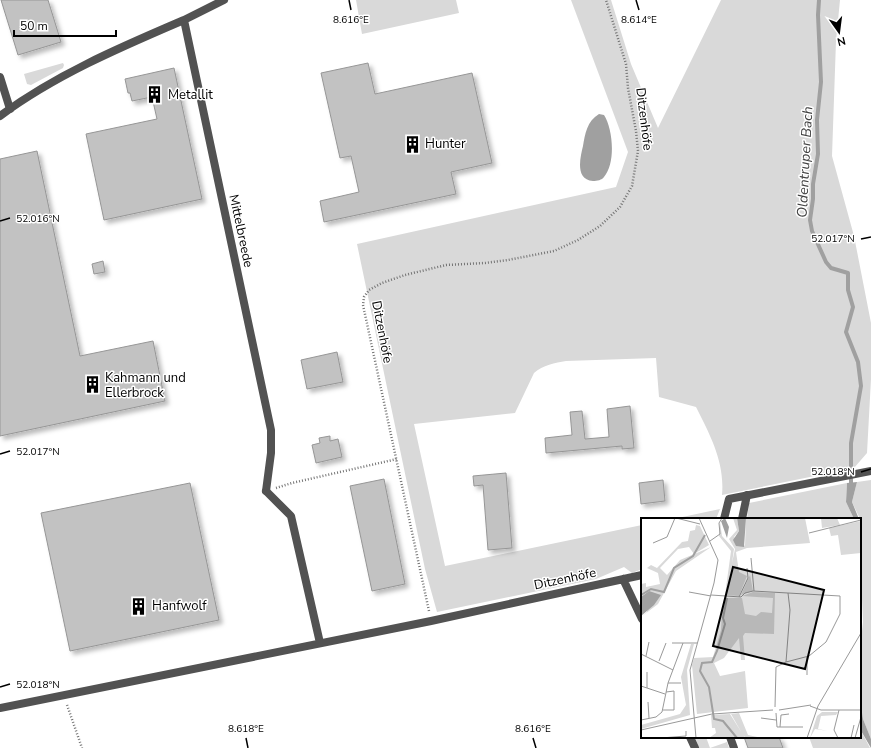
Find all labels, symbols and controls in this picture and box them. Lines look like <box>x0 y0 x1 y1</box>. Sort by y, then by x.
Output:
scale bar <box>14 12 116 38</box>
north arrow <box>819 12 859 52</box>
text: 8.616°E <box>333 13 369 27</box>
text: 8.614°E <box>621 13 657 27</box>
text: 50 m <box>20 18 48 34</box>
text: N <box>835 33 847 49</box>
building icon: Metallit <box>145 85 165 105</box>
place label: Metallit <box>168 86 213 104</box>
street label: Ditzenhöfe <box>631 87 657 151</box>
water label: Oldentruper Bach <box>793 106 817 218</box>
building icon: Hunter <box>402 134 422 154</box>
place label: Hunter <box>425 135 466 153</box>
street label: Mittelbreede <box>224 193 258 269</box>
text: 52.016°N <box>16 212 60 226</box>
text: 52.017°N <box>811 232 855 246</box>
street label: Ditzenhöfe <box>367 299 397 365</box>
place label: Kahmann und Ellerbrock <box>105 369 186 402</box>
building icon: Kahmann und Ellerbrock <box>82 375 102 395</box>
text: 52.017°N <box>16 445 60 459</box>
text: 52.018°N <box>811 465 855 479</box>
inset map <box>641 518 861 738</box>
street label: Ditzenhöfe <box>532 564 598 594</box>
building icon: Hanfwolf <box>129 596 149 616</box>
place label: Hanfwolf <box>152 597 207 615</box>
text: 52.018°N <box>16 678 60 692</box>
text: 8.618°E <box>228 722 264 736</box>
text: 8.616°E <box>515 722 551 736</box>

